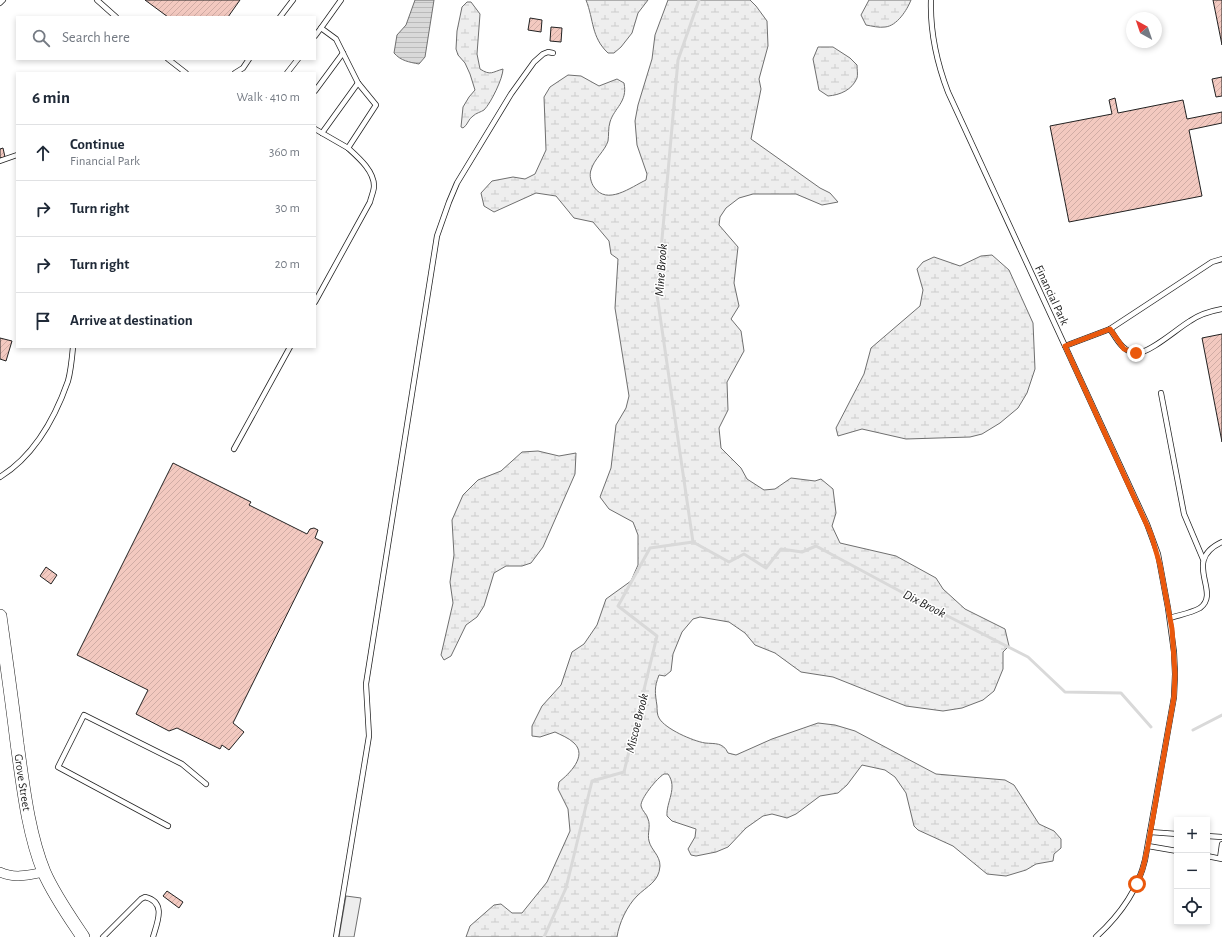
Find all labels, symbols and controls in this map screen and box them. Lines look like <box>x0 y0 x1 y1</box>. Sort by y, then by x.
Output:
north arrow <box>1126 12 1162 48</box>
search box <box>16 16 316 60</box>
icon: search <box>30 27 52 49</box>
text: Search here <box>62 30 130 45</box>
text: 6 min <box>32 89 70 106</box>
text: Walk · 410 m <box>237 91 300 104</box>
text: Continue <box>70 137 125 152</box>
icon: ahead <box>32 142 54 164</box>
text: 360 m <box>269 146 300 159</box>
text: Financial Park <box>70 155 140 168</box>
icon: right <box>32 198 54 220</box>
text: Turn right <box>70 201 129 216</box>
text: 30 m <box>275 202 300 215</box>
water label: Mine Brook <box>653 243 670 297</box>
icon: right <box>32 254 54 276</box>
text: Turn right <box>70 257 129 272</box>
text: 20 m <box>275 258 300 271</box>
street label: Financial Park <box>1033 263 1071 327</box>
icon: arrive <box>32 310 54 332</box>
text: Arrive at destination <box>70 313 193 328</box>
route end <box>1127 344 1145 362</box>
water label: Dix Brook <box>901 588 948 621</box>
water label: Miscoe Brook <box>624 692 651 754</box>
street label: Grove Street <box>13 753 33 812</box>
map controls <box>1174 817 1210 925</box>
button: + <box>1174 817 1210 853</box>
button: − <box>1174 853 1210 889</box>
route start <box>1128 875 1146 893</box>
button: locate <box>1174 889 1210 925</box>

